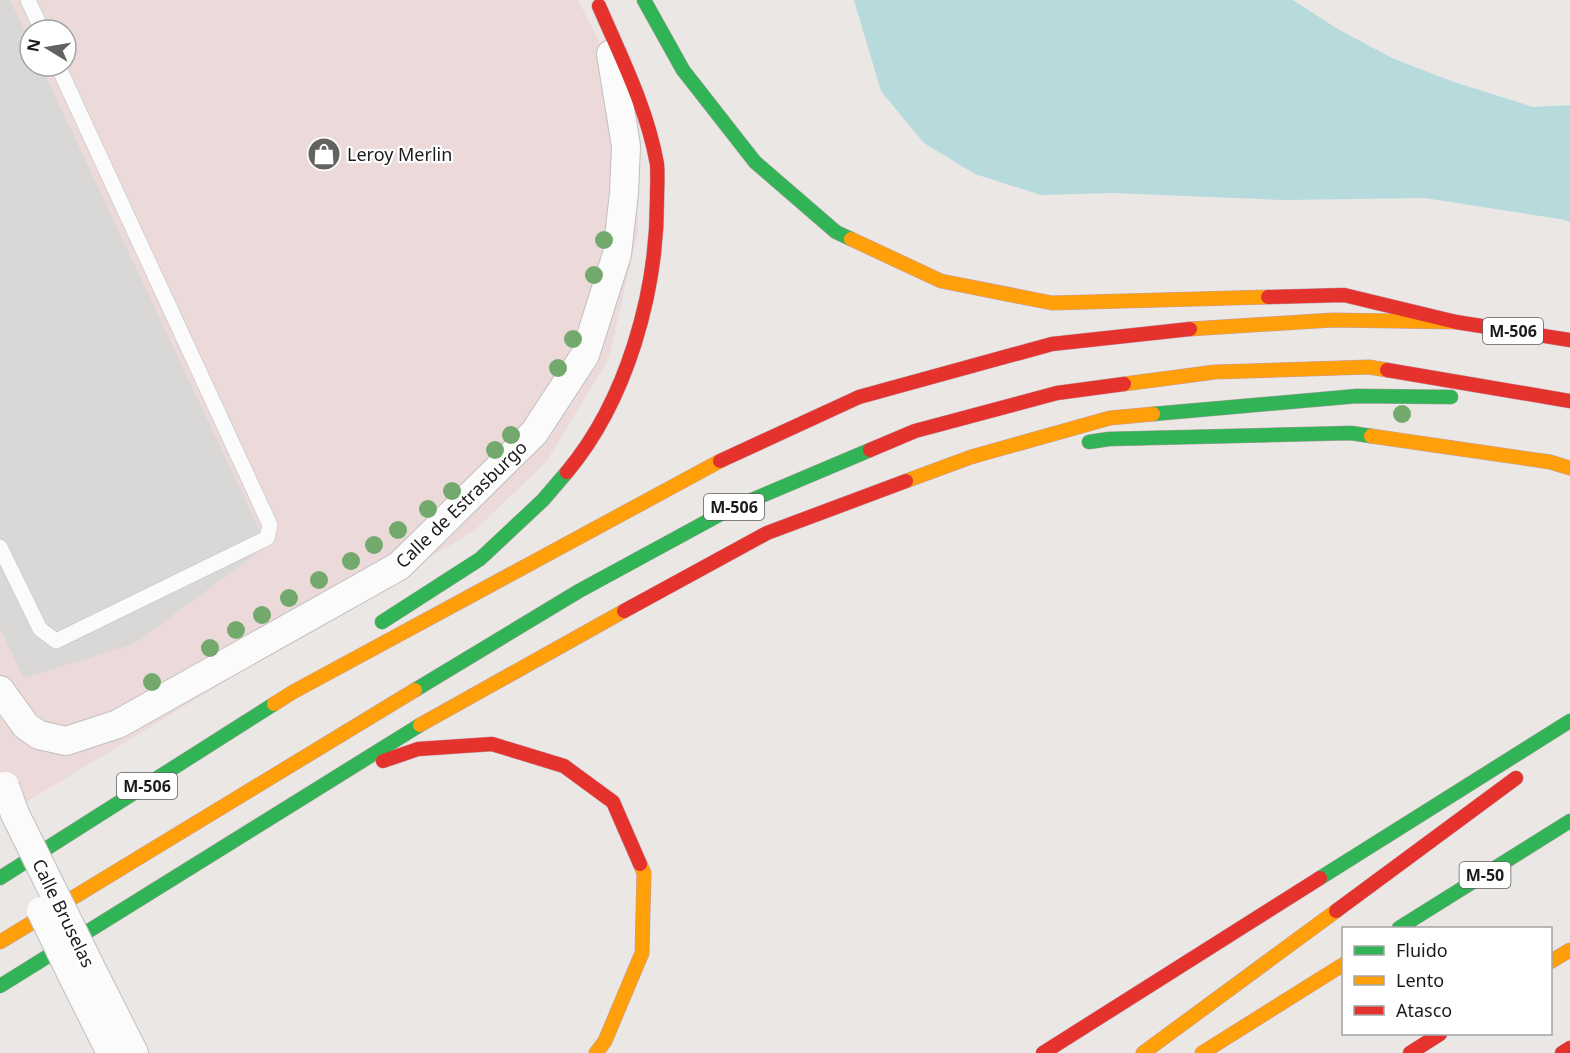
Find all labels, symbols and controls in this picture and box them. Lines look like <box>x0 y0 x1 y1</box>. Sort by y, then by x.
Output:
north arrow <box>18 18 78 78</box>
text: N <box>21 37 45 54</box>
shop icon: Leroy Merlin <box>306 136 342 172</box>
place label: Leroy Merlin <box>347 142 452 166</box>
road number: M-506 <box>1483 318 1543 344</box>
street label: Calle de Estrasburgo <box>390 435 532 573</box>
road number: M-506 <box>704 494 764 520</box>
road number: M-506 <box>117 773 177 799</box>
street label: Calle Bruselas <box>27 855 101 971</box>
road number: M-50 <box>1460 862 1510 888</box>
legend <box>1342 927 1552 1035</box>
text: Fluido <box>1396 938 1448 962</box>
text: Lento <box>1396 968 1444 992</box>
text: Atasco <box>1396 998 1452 1022</box>

